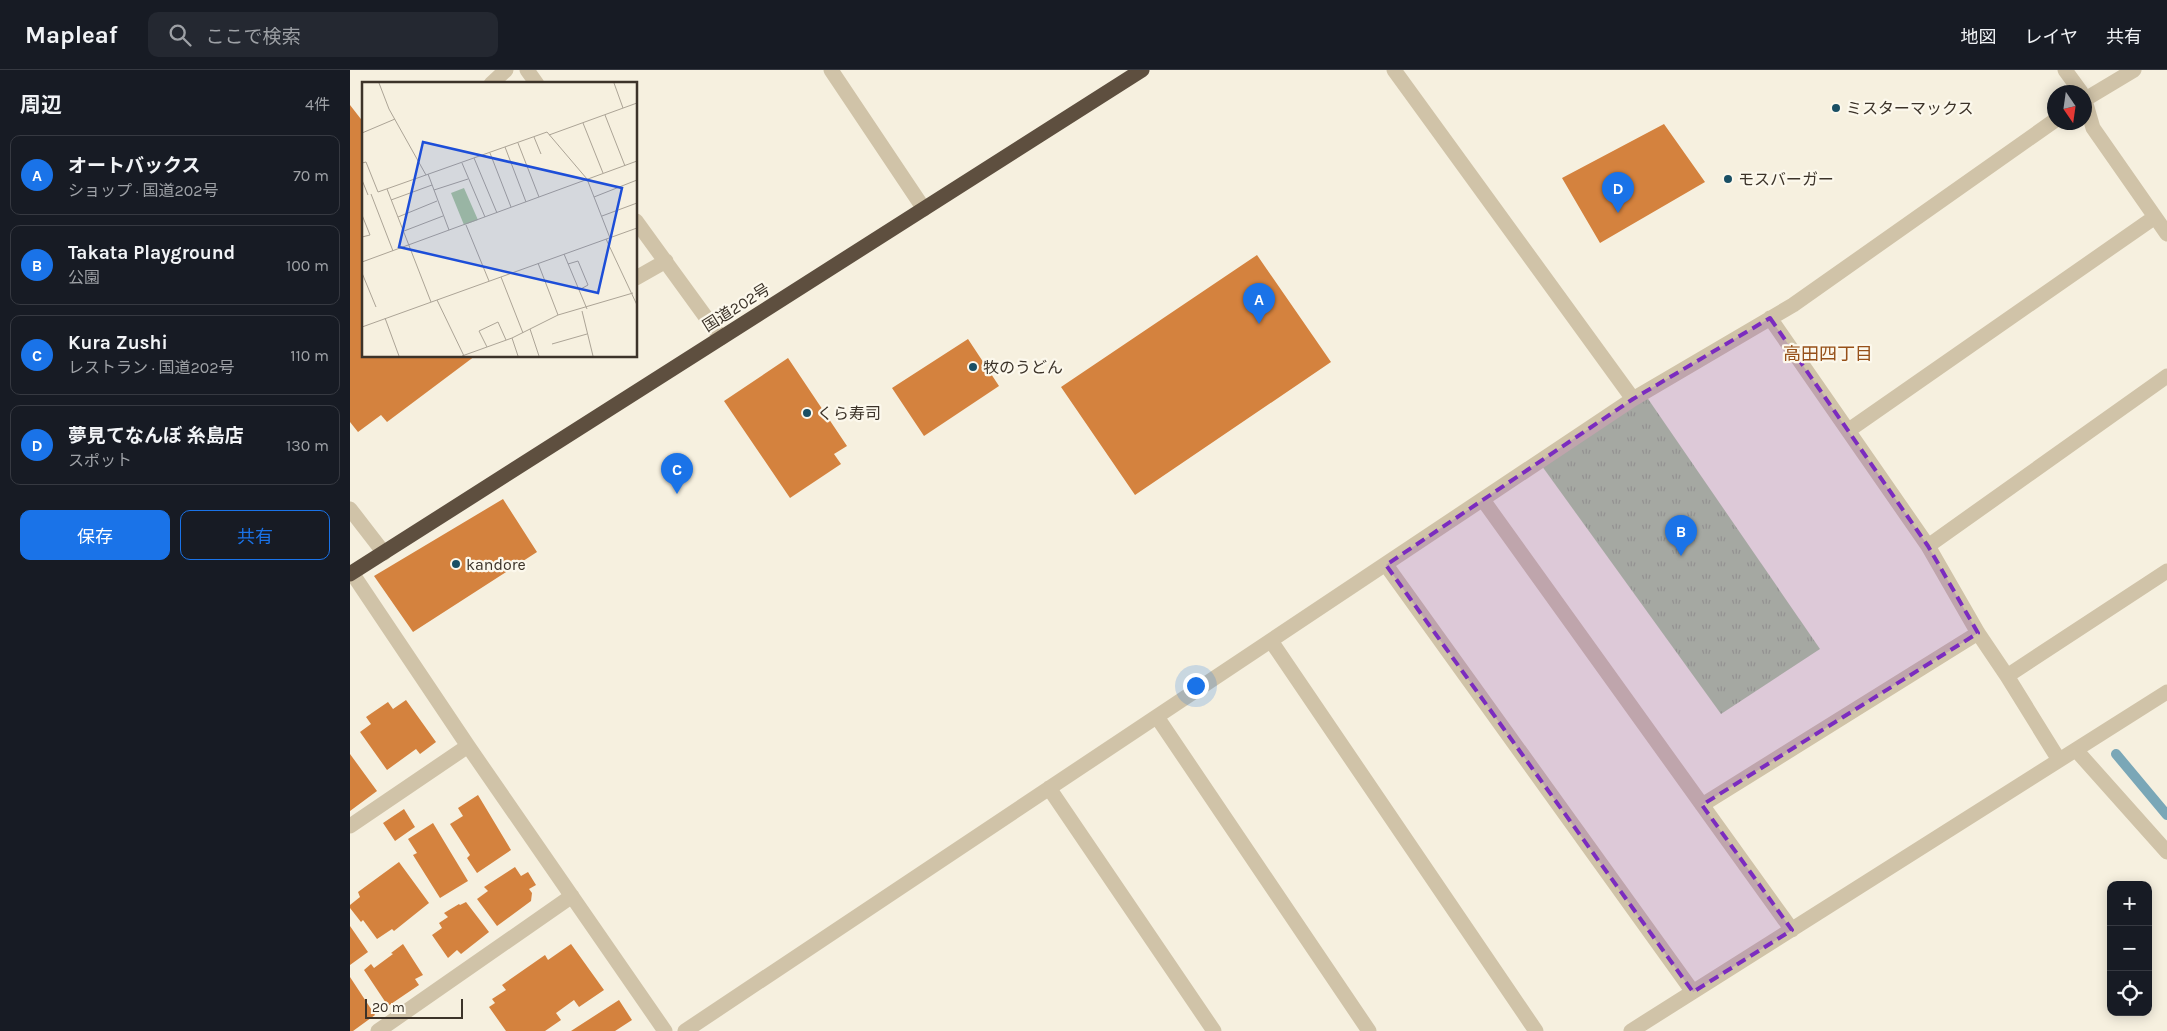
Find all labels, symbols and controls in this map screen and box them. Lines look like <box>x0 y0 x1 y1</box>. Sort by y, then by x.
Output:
search box <box>148 12 498 57</box>
text: Mapleaf <box>25 21 118 49</box>
icon: search <box>166 21 194 49</box>
text: ここで検索 <box>206 26 301 48</box>
text: 地図 <box>1961 26 1997 48</box>
text: レイヤ <box>2025 26 2078 48</box>
text: 共有 <box>2106 26 2142 48</box>
inset map <box>362 82 638 358</box>
north arrow <box>2047 85 2092 130</box>
text: 周辺 <box>20 93 62 117</box>
text: 4件 <box>305 95 330 114</box>
place label: ミスターマックス <box>1846 99 1974 118</box>
marker: ミスターマックス <box>1830 102 1842 114</box>
text: オートバックス <box>68 155 200 177</box>
text: A <box>32 166 42 185</box>
text: 70 m <box>293 166 329 185</box>
place label: モスバーガー <box>1738 170 1834 189</box>
pin: D <box>1602 172 1634 213</box>
marker: モスバーガー <box>1722 173 1734 185</box>
text: ショップ · 国道202号 <box>68 181 219 200</box>
text: Takata Playground <box>68 242 235 264</box>
text: B <box>32 256 42 275</box>
text: 100 m <box>286 256 329 275</box>
text: 公園 <box>68 268 100 287</box>
street label: 国道202号 <box>699 279 774 336</box>
pin: A <box>1243 283 1275 324</box>
text: Kura Zushi <box>68 332 168 354</box>
district label: 高田四丁目 <box>1783 343 1873 365</box>
text: C <box>32 346 42 365</box>
text: 110 m <box>290 346 329 365</box>
text: レストラン · 国道202号 <box>68 358 235 377</box>
place label: 牧のうどん <box>983 358 1063 377</box>
marker: 牧のうどん <box>967 361 979 373</box>
place label: くら寿司 <box>817 404 881 423</box>
marker: くら寿司 <box>801 407 813 419</box>
text: 夢見てなんぼ 糸島店 <box>68 425 244 447</box>
text: D <box>32 436 42 455</box>
text: 130 m <box>286 436 329 455</box>
text: スポット <box>68 451 132 470</box>
pin: C <box>661 453 693 494</box>
button: 保存 <box>20 510 170 560</box>
button: 共有 <box>180 510 330 560</box>
pin: B <box>1665 515 1697 556</box>
place label: kandore <box>466 555 526 574</box>
marker: kandore <box>450 558 462 570</box>
your location <box>1183 673 1209 699</box>
map controls <box>2107 881 2152 1016</box>
button: + <box>2107 881 2152 926</box>
button: − <box>2107 926 2152 971</box>
button: locate <box>2107 971 2152 1016</box>
scale bar <box>365 996 462 1019</box>
text: 20 m <box>372 999 405 1016</box>

